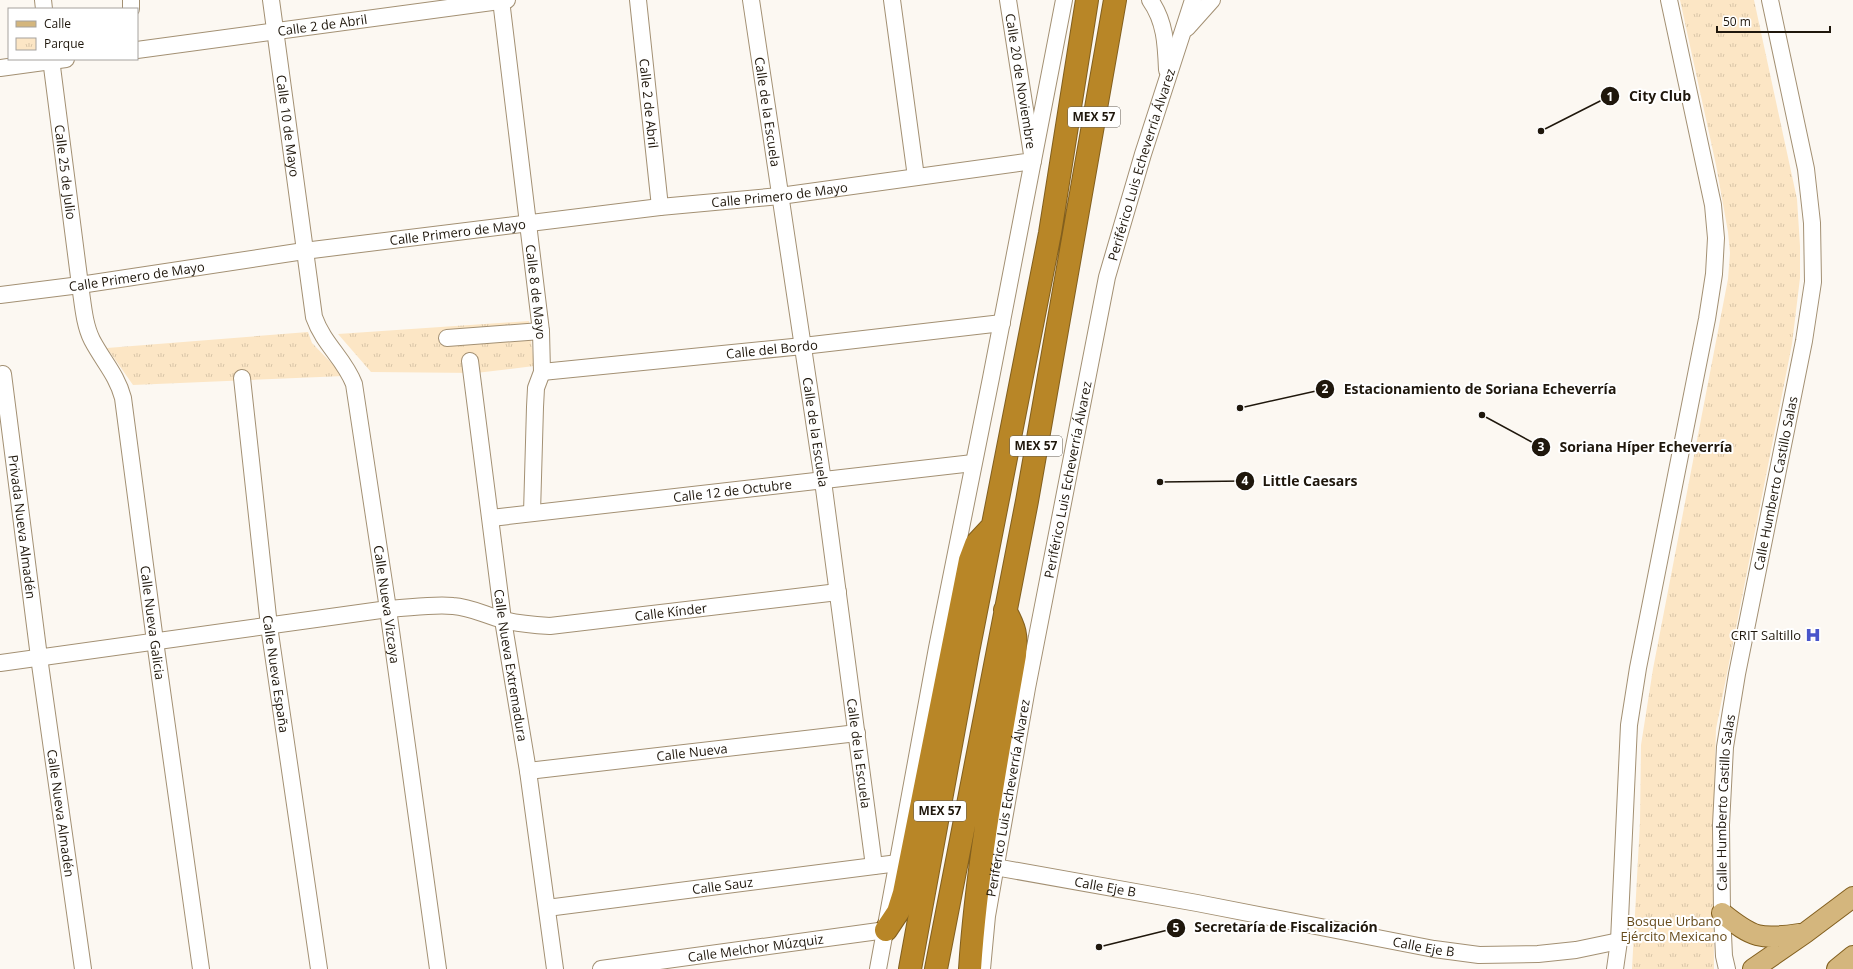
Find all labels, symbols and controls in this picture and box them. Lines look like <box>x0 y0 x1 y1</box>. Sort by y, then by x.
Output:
legend <box>8 8 138 60</box>
scale bar <box>1717 8 1830 34</box>
street label: Calle 2 de Abril <box>276 10 368 40</box>
street label: Calle 20 de Noviembre <box>1001 12 1041 150</box>
text: 50 m <box>1723 13 1751 30</box>
text: Calle <box>44 15 71 32</box>
text: Parque <box>44 35 84 52</box>
street label: Calle de la Escuela <box>751 56 785 168</box>
street label: Calle 2 de Abril <box>635 58 663 149</box>
street label: Periférico Luis Echeverría Álvarez <box>1103 66 1179 263</box>
street label: Calle 10 de Mayo <box>272 74 304 178</box>
callout: City Club <box>1600 83 1699 109</box>
text: City Club <box>1629 86 1691 105</box>
text: 1 <box>1607 88 1613 105</box>
road number: MEX 57 <box>1068 107 1120 127</box>
street label: Calle 25 de Julio <box>51 124 81 221</box>
street label: Calle Primero de Mayo <box>711 178 849 211</box>
street label: Calle Primero de Mayo <box>389 215 527 249</box>
street label: Calle 8 de Mayo <box>522 243 550 340</box>
street label: Calle Primero de Mayo <box>68 257 206 295</box>
street label: Calle del Bordo <box>725 335 819 363</box>
street label: Calle de la Escuela <box>799 376 833 488</box>
callout: Estacionamiento de Soriana Echeverría <box>1315 376 1624 402</box>
text: Estacionamiento de Soriana Echeverría <box>1344 379 1616 398</box>
street label: Periférico Luis Echeverría Álvarez <box>1040 380 1096 580</box>
text: 2 <box>1322 380 1329 397</box>
street label: Calle Humberto Castillo Salas <box>1749 395 1802 572</box>
callout: Soriana Híper Echeverría <box>1531 434 1740 460</box>
road number: MEX 57 <box>1010 436 1062 456</box>
text: Soriana Híper Echeverría <box>1559 437 1733 456</box>
text: 3 <box>1538 438 1545 455</box>
street label: Privada Nueva Almadén <box>4 454 41 600</box>
callout: Little Caesars <box>1235 468 1366 494</box>
text: Little Caesars <box>1263 471 1357 490</box>
text: 4 <box>1242 472 1249 489</box>
street label: Calle 12 de Octubre <box>672 475 793 506</box>
street label: Calle Nueva Vizcaya <box>369 544 404 665</box>
street label: Calle Nueva Galicia <box>136 565 169 681</box>
street label: Calle Nueva Extremadura <box>490 588 532 743</box>
street label: Calle Kínder <box>634 598 709 625</box>
street label: Calle Nueva España <box>259 614 293 734</box>
place label: CRIT Saltillo <box>1731 626 1801 644</box>
hospital icon: CRIT Saltillo <box>1804 626 1822 644</box>
street label: Calle de la Escuela <box>843 697 875 809</box>
street label: Periférico Luis Echeverría Álvarez <box>982 698 1034 898</box>
street label: Calle Humberto Castillo Salas <box>1712 713 1739 891</box>
street label: Calle Nueva <box>655 739 728 765</box>
street label: Calle Nueva Almadén <box>43 748 79 878</box>
road number: MEX 57 <box>914 801 966 821</box>
street label: Calle Eje B <box>1073 872 1138 901</box>
street label: Calle Sauz <box>691 873 754 898</box>
park label: Bosque Urbano Ejército Mexicano <box>1621 912 1728 945</box>
callout: Secretaría de Fiscalización <box>1166 915 1386 941</box>
text: Secretaría de Fiscalización <box>1194 917 1378 936</box>
text: 5 <box>1173 919 1180 936</box>
street label: Calle Melchor Múzquiz <box>687 930 825 966</box>
street label: Calle Eje B <box>1391 932 1456 961</box>

